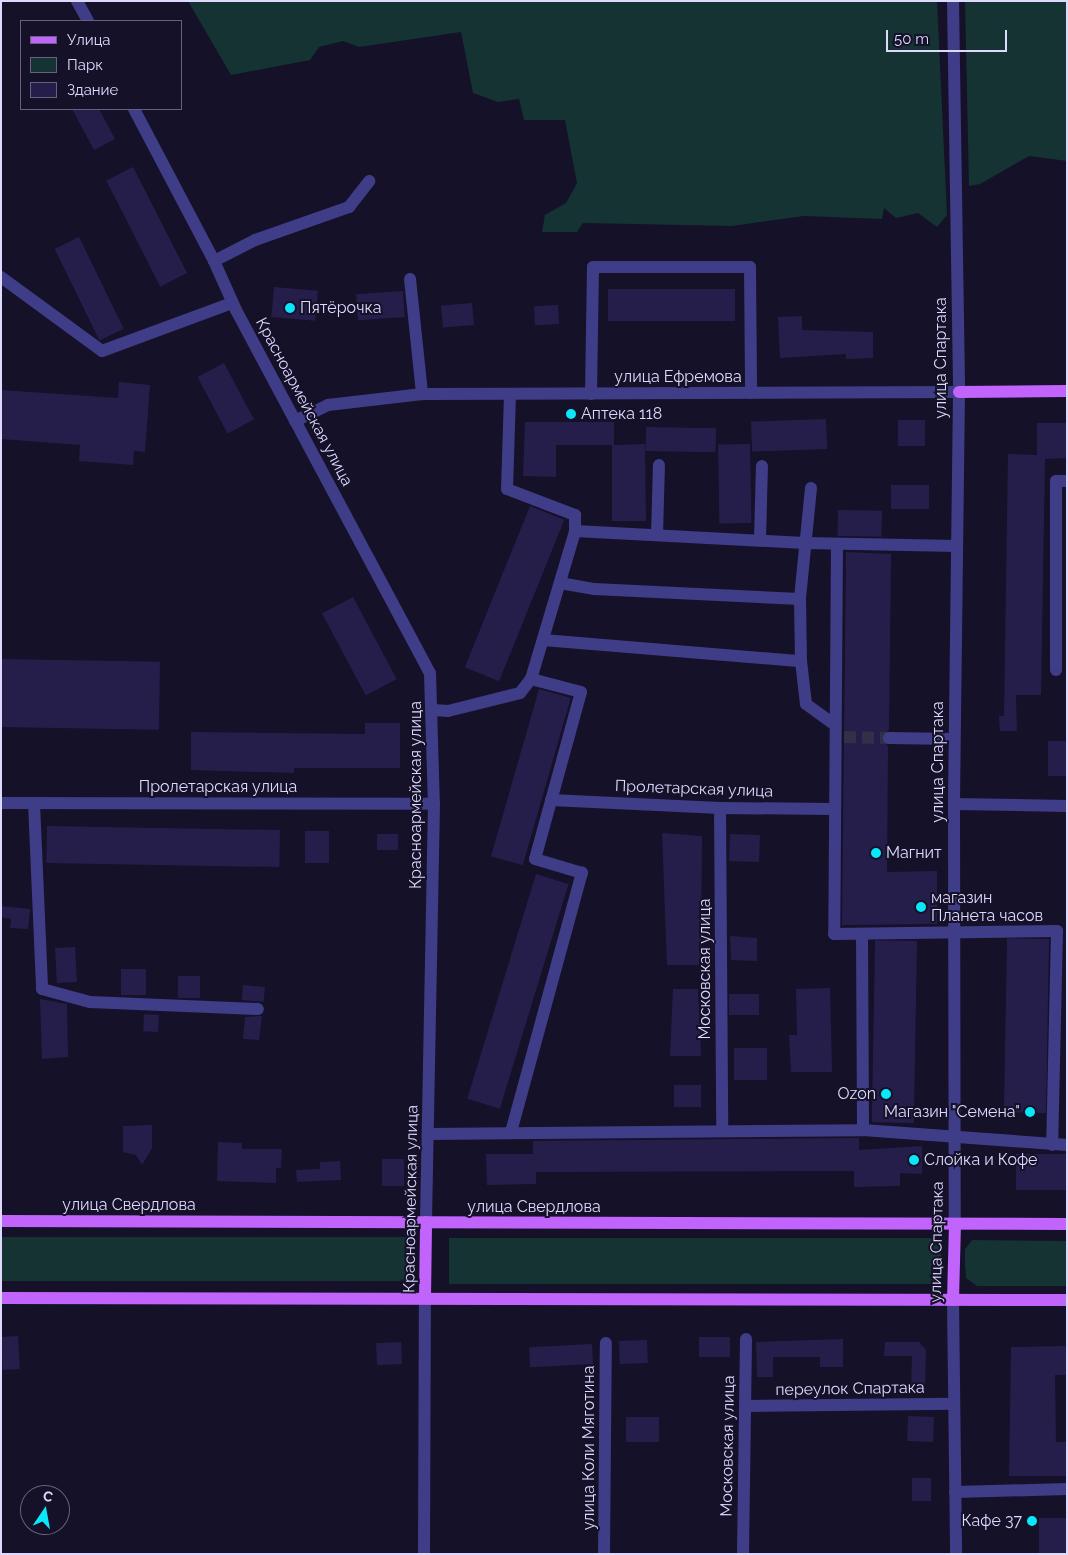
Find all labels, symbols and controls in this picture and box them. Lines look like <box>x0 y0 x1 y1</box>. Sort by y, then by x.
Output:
legend <box>20 20 182 110</box>
scale bar <box>888 20 1009 52</box>
text: 50 m <box>894 30 929 48</box>
text: Улица <box>67 31 111 49</box>
text: Парк <box>67 56 103 74</box>
text: Здание <box>67 81 118 99</box>
street label: улица Спартака <box>931 297 951 419</box>
place label: Пятёрочка <box>300 298 381 318</box>
marker: Пятёрочка <box>284 302 296 314</box>
street label: Красноармейская улица <box>251 314 357 490</box>
street label: улица Ефремова <box>614 367 742 387</box>
place label: Аптека 118 <box>581 404 662 424</box>
marker: Аптека 118 <box>565 408 577 420</box>
street label: Красноармейская улица <box>406 701 426 889</box>
street label: улица Спартака <box>928 701 948 823</box>
street label: Пролетарская улица <box>139 777 297 797</box>
street label: Пролетарская улица <box>614 777 774 801</box>
place label: Магнит <box>886 843 942 863</box>
marker: Магнит <box>870 847 882 859</box>
place label: магазин Планета часов <box>931 888 1043 926</box>
street label: Московская улица <box>695 898 715 1040</box>
marker: магазин Планета часов <box>915 901 927 913</box>
place label: Ozon <box>837 1084 876 1104</box>
marker: Ozon <box>880 1088 892 1100</box>
place label: Магазин "Семена" <box>884 1102 1020 1122</box>
street label: Красноармейская улица <box>400 1105 422 1293</box>
marker: Магазин "Семена" <box>1024 1106 1036 1118</box>
place label: Слойка и Кофе <box>924 1150 1038 1170</box>
marker: Слойка и Кофе <box>908 1154 920 1166</box>
street label: улица Спартака <box>926 1181 948 1303</box>
street label: улица Свердлова <box>62 1195 196 1215</box>
street label: улица Свердлова <box>467 1197 601 1217</box>
street label: улица Коли Мяготина <box>579 1366 599 1530</box>
street label: Московская улица <box>717 1375 739 1517</box>
street label: переулок Спартака <box>775 1378 925 1400</box>
north arrow <box>20 1485 70 1535</box>
text: С <box>42 1487 54 1505</box>
place label: Кафе 37 <box>961 1511 1022 1531</box>
marker: Кафе 37 <box>1026 1515 1038 1527</box>

